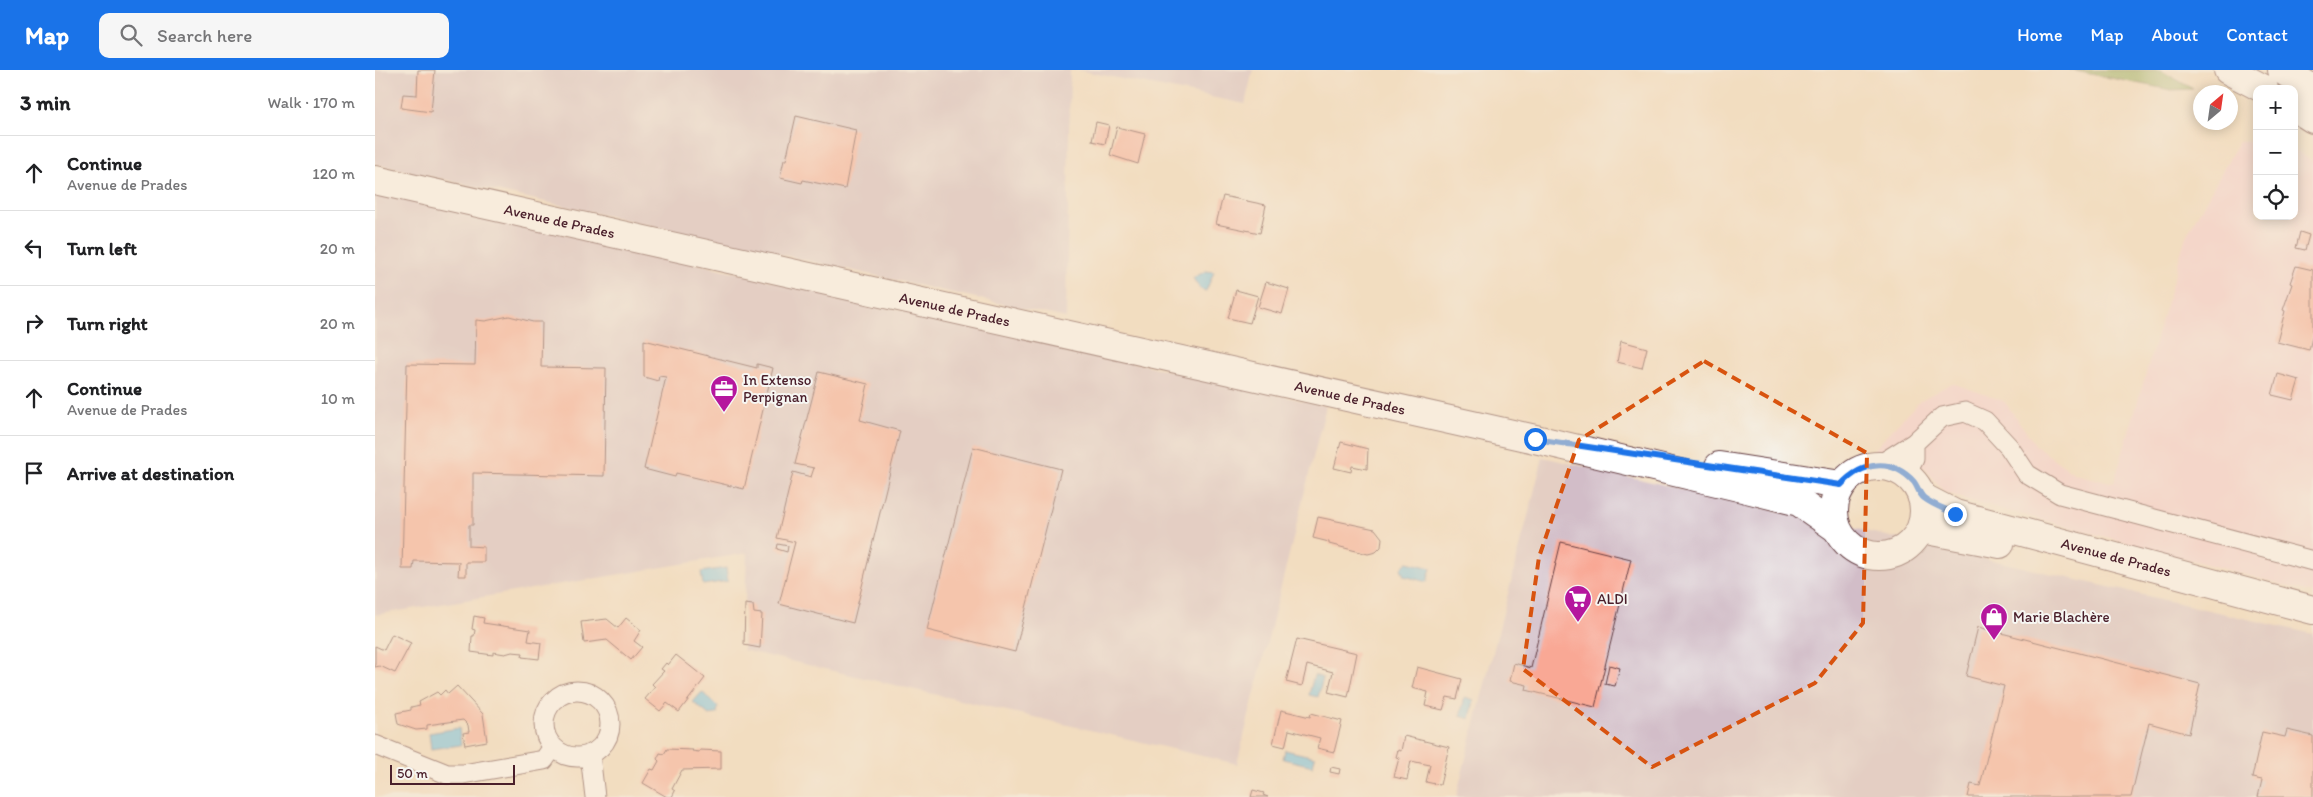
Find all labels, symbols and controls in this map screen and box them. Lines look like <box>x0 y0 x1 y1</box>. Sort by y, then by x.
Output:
search box <box>99 13 449 58</box>
text: Map <box>25 21 69 50</box>
icon: search <box>117 21 145 49</box>
text: Search here <box>157 24 252 47</box>
text: Home <box>2017 24 2063 46</box>
text: Map <box>2091 24 2124 46</box>
text: About <box>2152 24 2198 46</box>
text: Contact <box>2226 24 2288 46</box>
north arrow <box>2193 85 2238 130</box>
map controls <box>2253 85 2298 220</box>
button: + <box>2253 85 2298 130</box>
text: 3 min <box>20 90 70 115</box>
text: Walk · 170 m <box>268 93 355 112</box>
button: − <box>2253 130 2298 175</box>
text: Continue <box>67 152 142 175</box>
icon: ahead <box>20 159 48 187</box>
text: 120 m <box>312 164 355 183</box>
text: Avenue de Prades <box>67 175 187 194</box>
button: locate <box>2253 175 2298 220</box>
street label: Avenue de Prades <box>502 200 617 242</box>
icon: left <box>20 234 48 262</box>
text: Turn left <box>67 237 137 260</box>
text: 20 m <box>320 239 355 258</box>
street label: Avenue de Prades <box>898 288 1012 331</box>
icon: right <box>20 309 48 337</box>
text: Turn right <box>67 312 148 335</box>
text: 20 m <box>320 314 355 333</box>
place label: In Extenso Perpignan <box>743 371 812 406</box>
office icon: In Extenso Perpignan <box>709 374 739 413</box>
text: Continue <box>67 377 142 400</box>
street label: Avenue de Prades <box>1293 377 1407 419</box>
icon: ahead <box>20 384 48 412</box>
text: 10 m <box>321 389 355 408</box>
text: Avenue de Prades <box>67 400 187 419</box>
route start <box>1524 428 1547 451</box>
icon: arrive <box>20 459 48 487</box>
text: Arrive at destination <box>67 462 234 485</box>
route end <box>1944 503 1967 526</box>
street label: Avenue de Prades <box>2059 534 2173 581</box>
supermarket icon: ALDI <box>1563 584 1593 623</box>
place label: ALDI <box>1597 590 1628 608</box>
shop icon: Marie Blachère <box>1979 602 2009 641</box>
place label: Marie Blachère <box>2013 608 2110 626</box>
scale bar <box>390 762 515 785</box>
text: 50 m <box>397 765 428 782</box>

